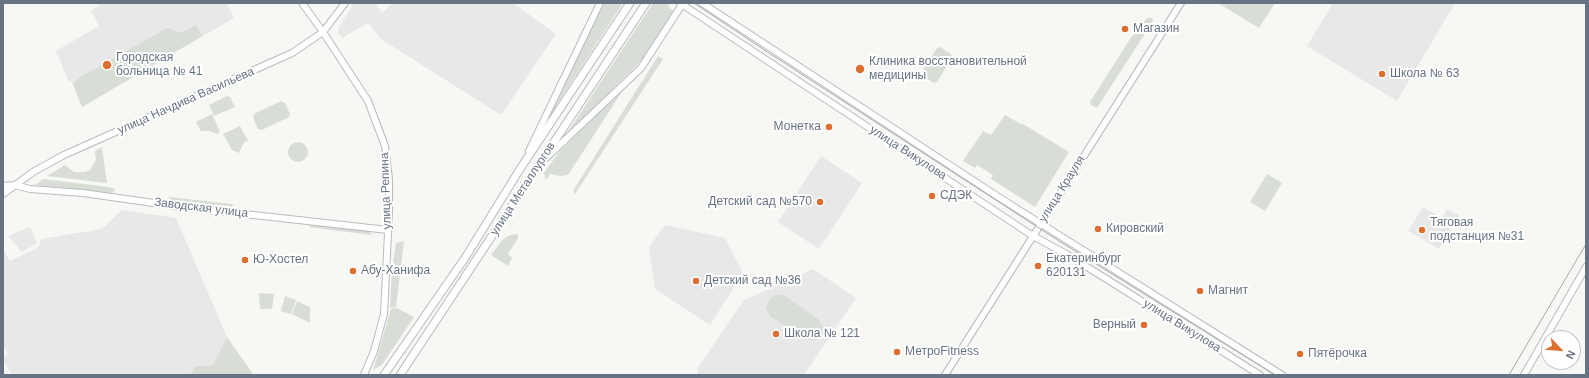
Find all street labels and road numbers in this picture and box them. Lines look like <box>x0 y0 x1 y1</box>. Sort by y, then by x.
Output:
street label: улица Начдива Васильева <box>116 64 256 138</box>
street label: улица Викулова <box>867 123 949 183</box>
street label: улица Металлургов <box>487 140 559 238</box>
street label: улица Репина <box>377 152 395 230</box>
street label: улица Крауля <box>1036 153 1088 225</box>
street label: Заводская улица <box>153 195 249 221</box>
street label: улица Викулова <box>1140 296 1224 356</box>

